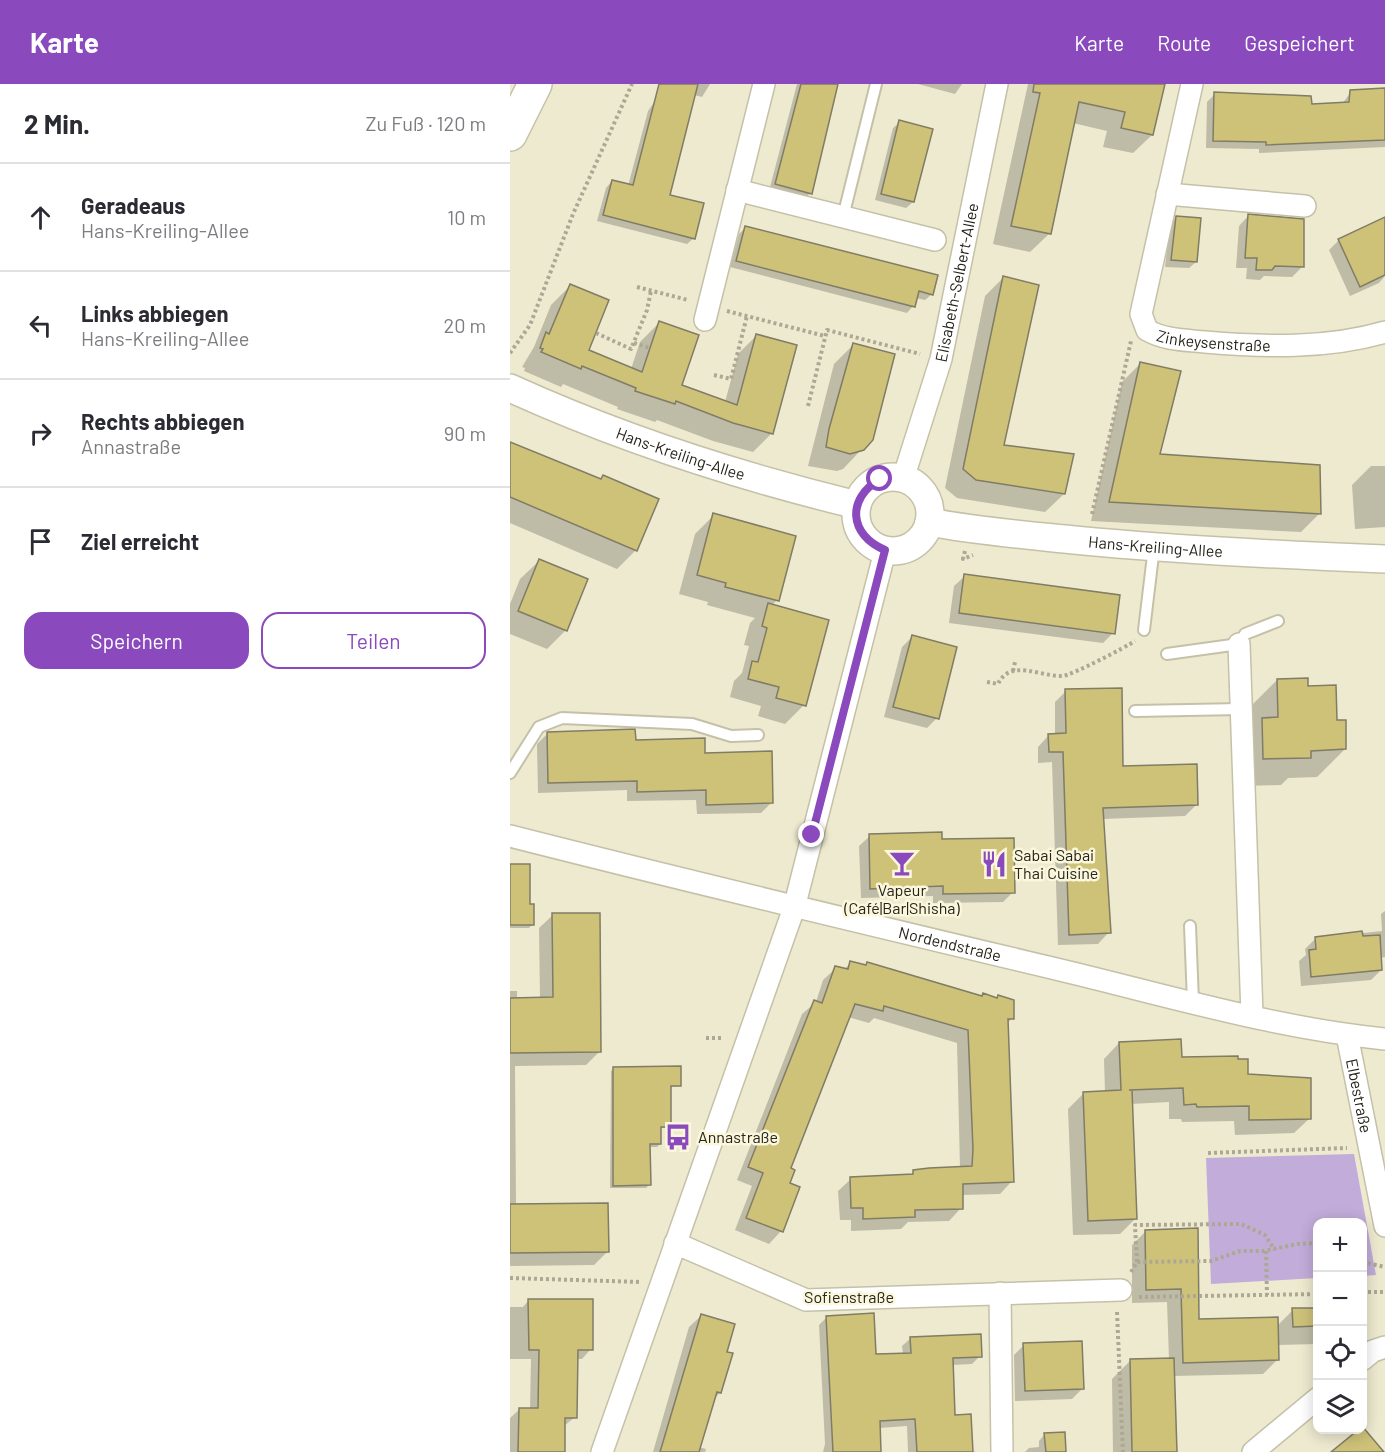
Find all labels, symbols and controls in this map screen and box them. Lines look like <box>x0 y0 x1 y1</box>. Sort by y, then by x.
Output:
text: Karte <box>30 25 99 59</box>
text: Karte <box>1074 30 1124 55</box>
text: Route <box>1157 30 1211 55</box>
text: Gespeichert <box>1244 30 1355 55</box>
text: 2 Min. <box>24 108 90 139</box>
text: Zu Fuß · 120 m <box>366 111 486 135</box>
text: Geradeaus <box>81 192 185 218</box>
icon: ahead <box>24 201 57 234</box>
street label: Elisabeth-Selbert-Allee <box>931 201 982 364</box>
text: 10 m <box>447 205 486 229</box>
text: Hans-Kreiling-Allee <box>81 218 249 242</box>
text: Links abbiegen <box>81 300 229 326</box>
icon: left <box>24 309 57 342</box>
text: 20 m <box>443 313 486 337</box>
street label: Zinkeysenstraße <box>1155 325 1271 355</box>
text: Hans-Kreiling-Allee <box>81 326 249 350</box>
text: Rechts abbiegen <box>81 408 244 434</box>
icon: right <box>24 417 57 450</box>
text: 90 m <box>444 421 486 445</box>
street label: Hans-Kreiling-Allee <box>614 423 748 483</box>
text: Annastraße <box>81 434 181 458</box>
route start <box>866 465 892 491</box>
icon: arrive <box>24 525 57 558</box>
text: Ziel erreicht <box>81 528 199 554</box>
street label: Hans-Kreiling-Allee <box>1088 531 1223 560</box>
button: Speichern <box>24 612 249 669</box>
button: Teilen <box>261 612 486 669</box>
route end <box>798 821 824 847</box>
place label: Sabai Sabai Thai Cuisine <box>1014 845 1098 882</box>
bar icon: Vapeur (Café|Bar|Shisha) <box>887 848 917 878</box>
restaurant icon: Sabai Sabai Thai Cuisine <box>979 849 1009 879</box>
place label: Vapeur (Café|Bar|Shisha) <box>843 880 960 917</box>
street label: Nordendstraße <box>897 922 1003 965</box>
street label: Elbestraße <box>1343 1057 1376 1135</box>
bus stop icon: Annastraße <box>663 1122 693 1152</box>
place label: Annastraße <box>698 1127 778 1146</box>
map controls <box>1313 1218 1367 1434</box>
button: + <box>1313 1218 1367 1272</box>
button: − <box>1313 1272 1367 1326</box>
street label: Sofienstraße <box>804 1287 894 1306</box>
button: locate <box>1313 1326 1367 1380</box>
button: layers <box>1313 1380 1367 1434</box>

